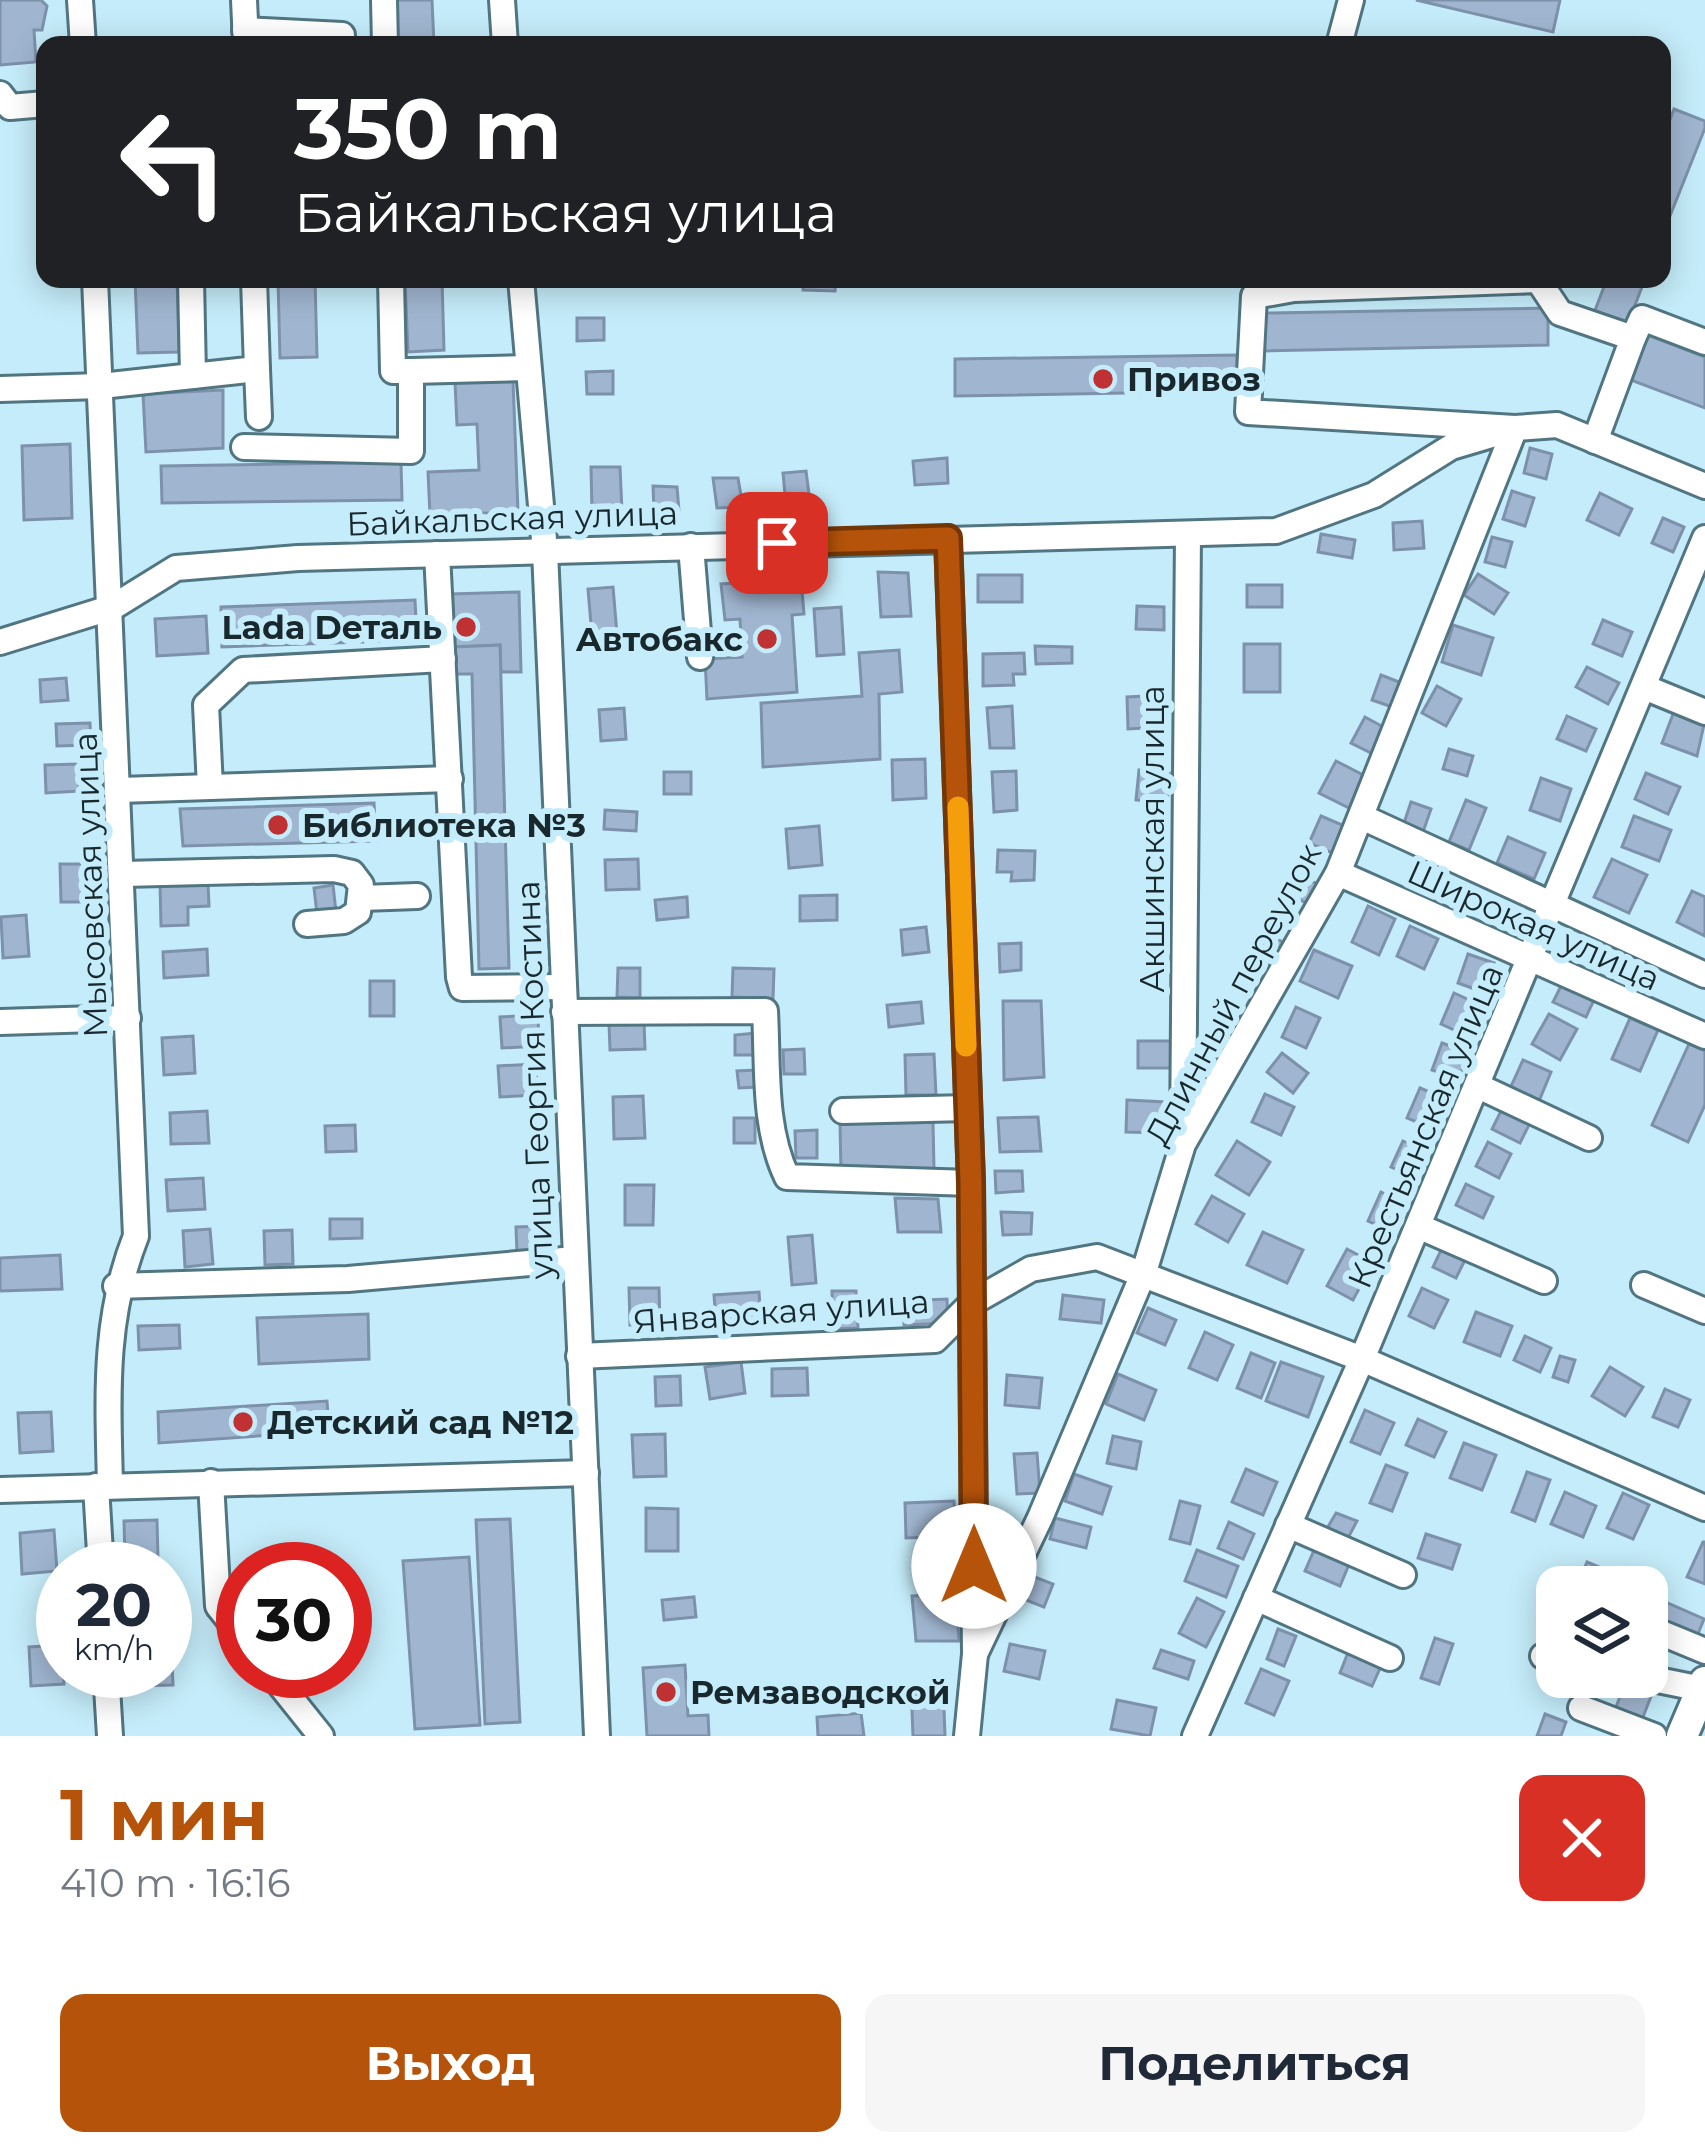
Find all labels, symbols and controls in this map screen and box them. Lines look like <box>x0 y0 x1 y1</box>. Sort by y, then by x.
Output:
text: 350 m <box>294 78 562 180</box>
icon: left <box>96 84 252 240</box>
text: Байкальская улица <box>294 180 837 246</box>
place label: Привоз <box>1127 359 1261 399</box>
marker: Привоз <box>1090 366 1116 392</box>
street label: Байкальская улица <box>346 492 678 544</box>
pin <box>726 492 828 594</box>
icon: arrive <box>744 510 810 576</box>
place label: Lada Dеталь <box>222 607 442 647</box>
marker: Lada Dеталь <box>453 614 479 640</box>
place label: Автобакс <box>576 619 743 659</box>
marker: Автобакс <box>754 626 780 652</box>
street label: Акшинская улица <box>1132 685 1172 993</box>
street label: Мысовская улица <box>65 732 115 1038</box>
place label: Библиотека №3 <box>302 805 586 845</box>
marker: Библиотека №3 <box>265 812 291 838</box>
street label: Длинный переулок <box>1137 836 1329 1152</box>
street label: Широкая улица <box>1402 851 1666 999</box>
street label: улица Георгия Костина <box>507 880 561 1281</box>
street label: Крестьянская улица <box>1339 958 1511 1294</box>
street label: Январская улица <box>632 1281 930 1341</box>
place label: Детский сад №12 <box>267 1402 574 1442</box>
marker: Детский сад №12 <box>230 1409 256 1435</box>
position arrow <box>911 1503 1037 1629</box>
speed limit sign: 30 <box>216 1542 372 1698</box>
map controls <box>1536 1566 1668 1698</box>
button: layers <box>1536 1566 1668 1698</box>
text: 20 <box>76 1568 152 1641</box>
text: km/h <box>74 1631 154 1668</box>
place label: Ремзаводской <box>690 1672 950 1712</box>
marker: Ремзаводской <box>653 1679 679 1705</box>
text: 1 мин <box>60 1770 268 1858</box>
button: close <box>1519 1775 1645 1901</box>
text: 410 m · 16:16 <box>60 1859 291 1907</box>
button: Выход <box>60 1994 841 2132</box>
button: Поделиться <box>865 1994 1645 2132</box>

